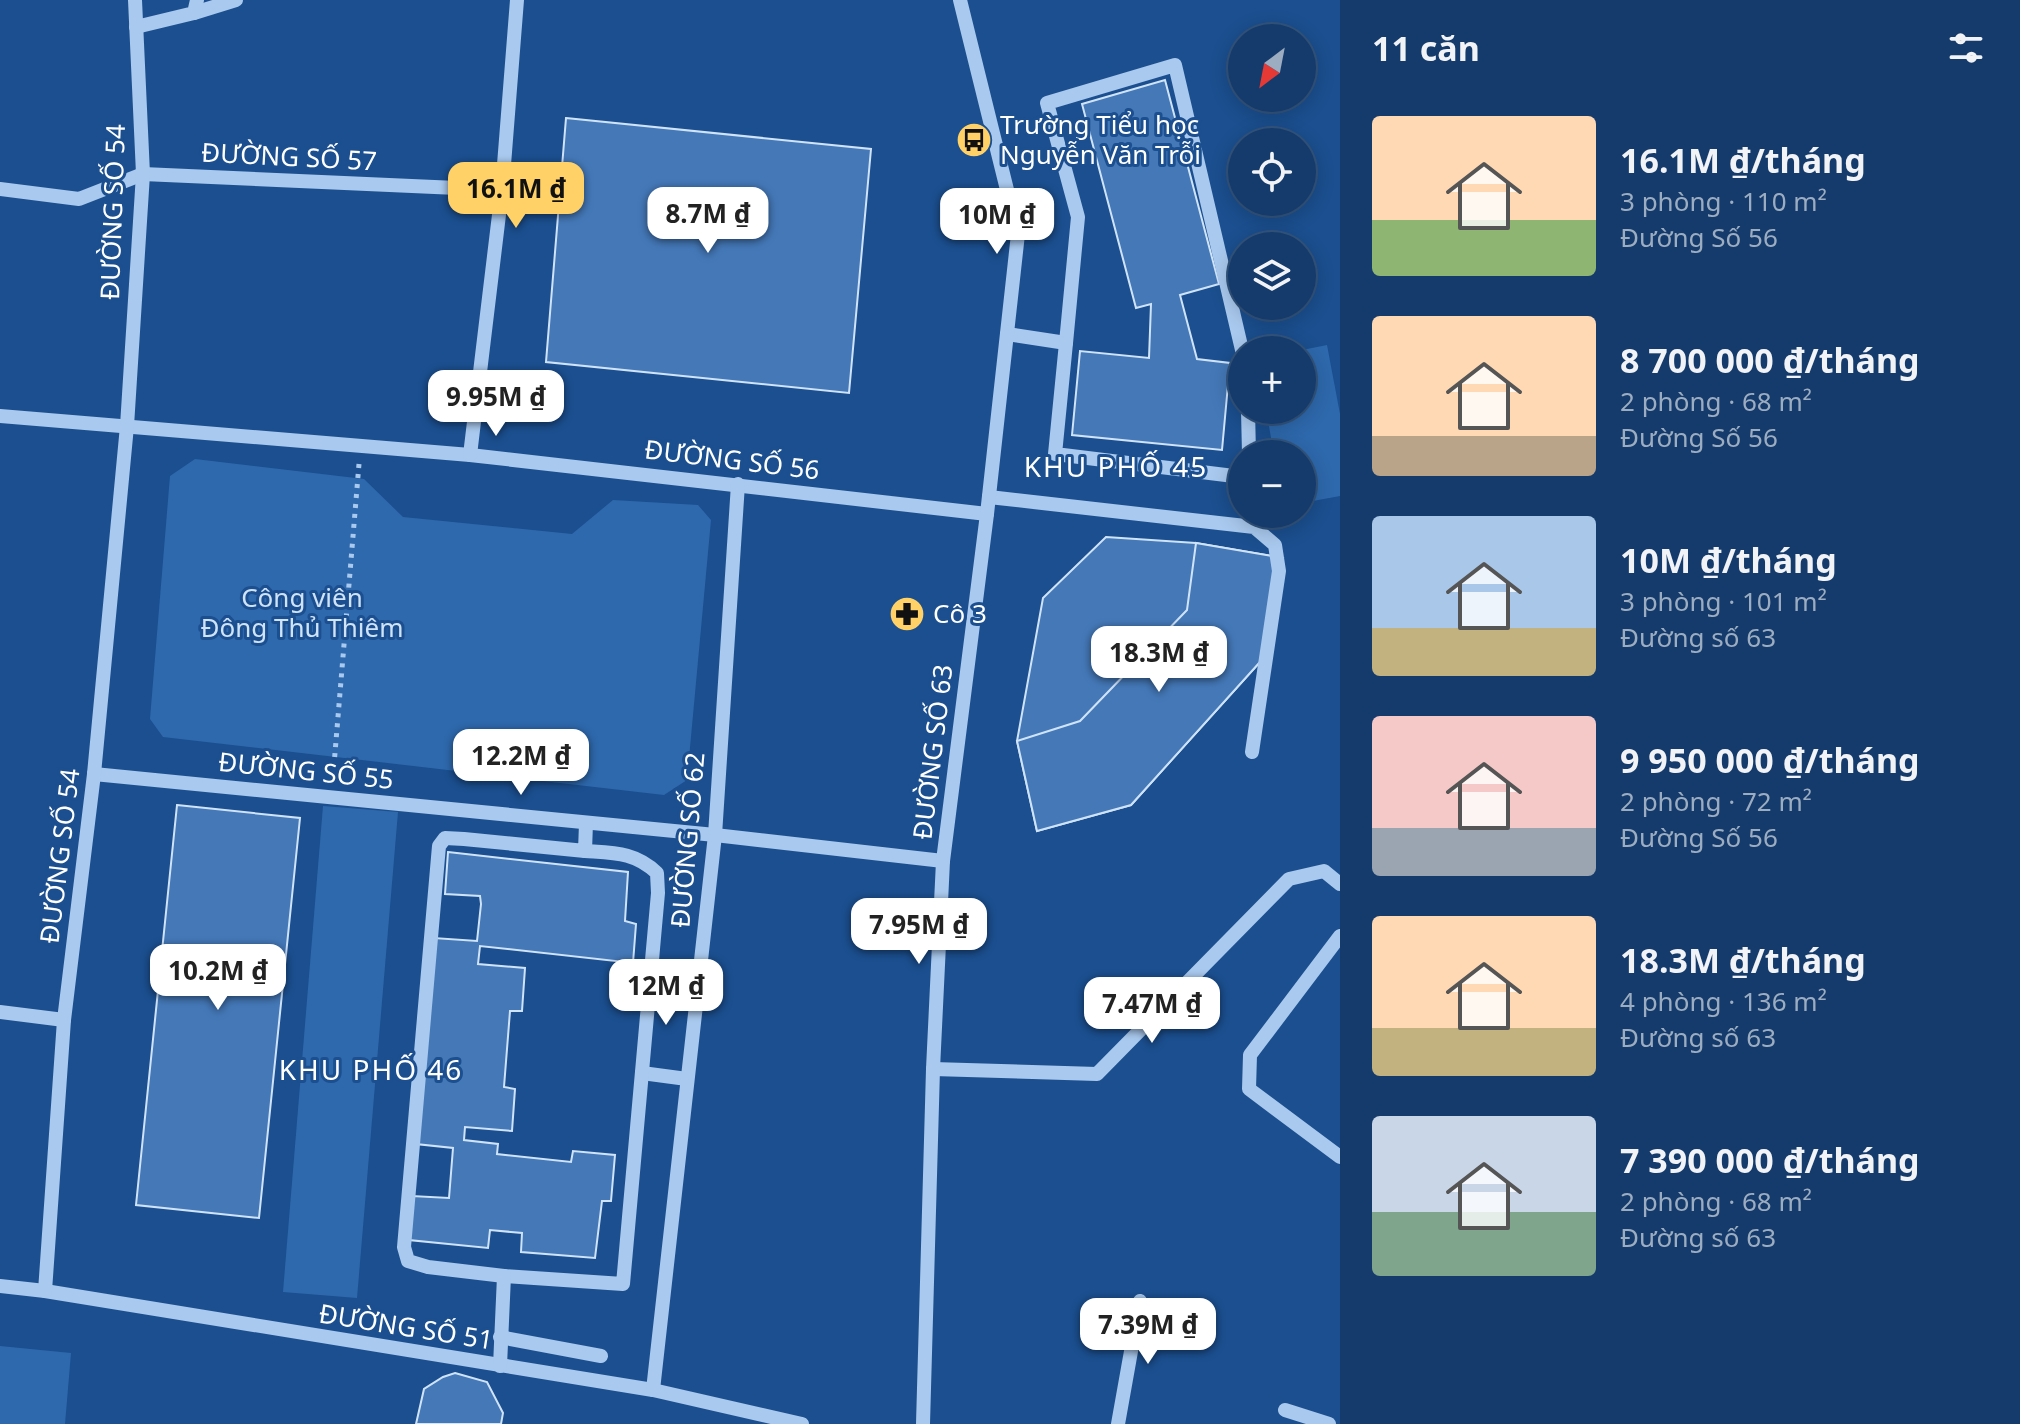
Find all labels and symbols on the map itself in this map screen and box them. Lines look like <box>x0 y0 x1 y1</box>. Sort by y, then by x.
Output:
north arrow <box>1228 24 1316 112</box>
place label: Trường Tiểu học Nguyễn Văn Trỗi <box>1000 106 1201 172</box>
bus stop icon: Trường Tiểu học Nguyễn Văn Trỗi <box>955 121 993 159</box>
street label: ĐƯỜNG SỐ 54 <box>91 123 133 301</box>
street label: ĐƯỜNG SỐ 57 <box>200 133 378 179</box>
pin: 16.1M ₫ <box>442 162 590 230</box>
pin: 8.7M ₫ <box>643 187 773 255</box>
pin: 10M ₫ <box>941 188 1053 256</box>
pin: 9.95M ₫ <box>422 370 570 438</box>
street label: ĐƯỜNG SỐ 56 <box>643 430 822 488</box>
district label: KHU PHỐ 45 <box>1024 447 1208 485</box>
park label: Công viên Đông Thủ Thiêm <box>200 579 404 645</box>
pharmacy icon: Cô 3 <box>888 595 926 633</box>
place label: Cô 3 <box>933 595 987 631</box>
pin: 18.3M ₫ <box>1085 626 1233 694</box>
street label: ĐƯỜNG SỐ 63 <box>903 662 961 841</box>
pin: 12.2M ₫ <box>447 729 595 797</box>
street label: ĐƯỜNG SỐ 55 <box>217 743 395 797</box>
street label: ĐƯỜNG SỐ 62 <box>661 751 713 929</box>
street label: ĐƯỜNG SỐ 54 <box>30 766 88 945</box>
pin: 7.95M ₫ <box>845 898 993 966</box>
pin: 10.2M ₫ <box>144 944 292 1012</box>
pin: 12M ₫ <box>610 959 722 1027</box>
pin: 7.47M ₫ <box>1078 977 1226 1045</box>
district label: KHU PHỐ 46 <box>279 1050 463 1088</box>
street label: ĐƯỜNG SỐ 51 <box>316 1294 496 1358</box>
pin: 7.39M ₫ <box>1074 1298 1222 1366</box>

